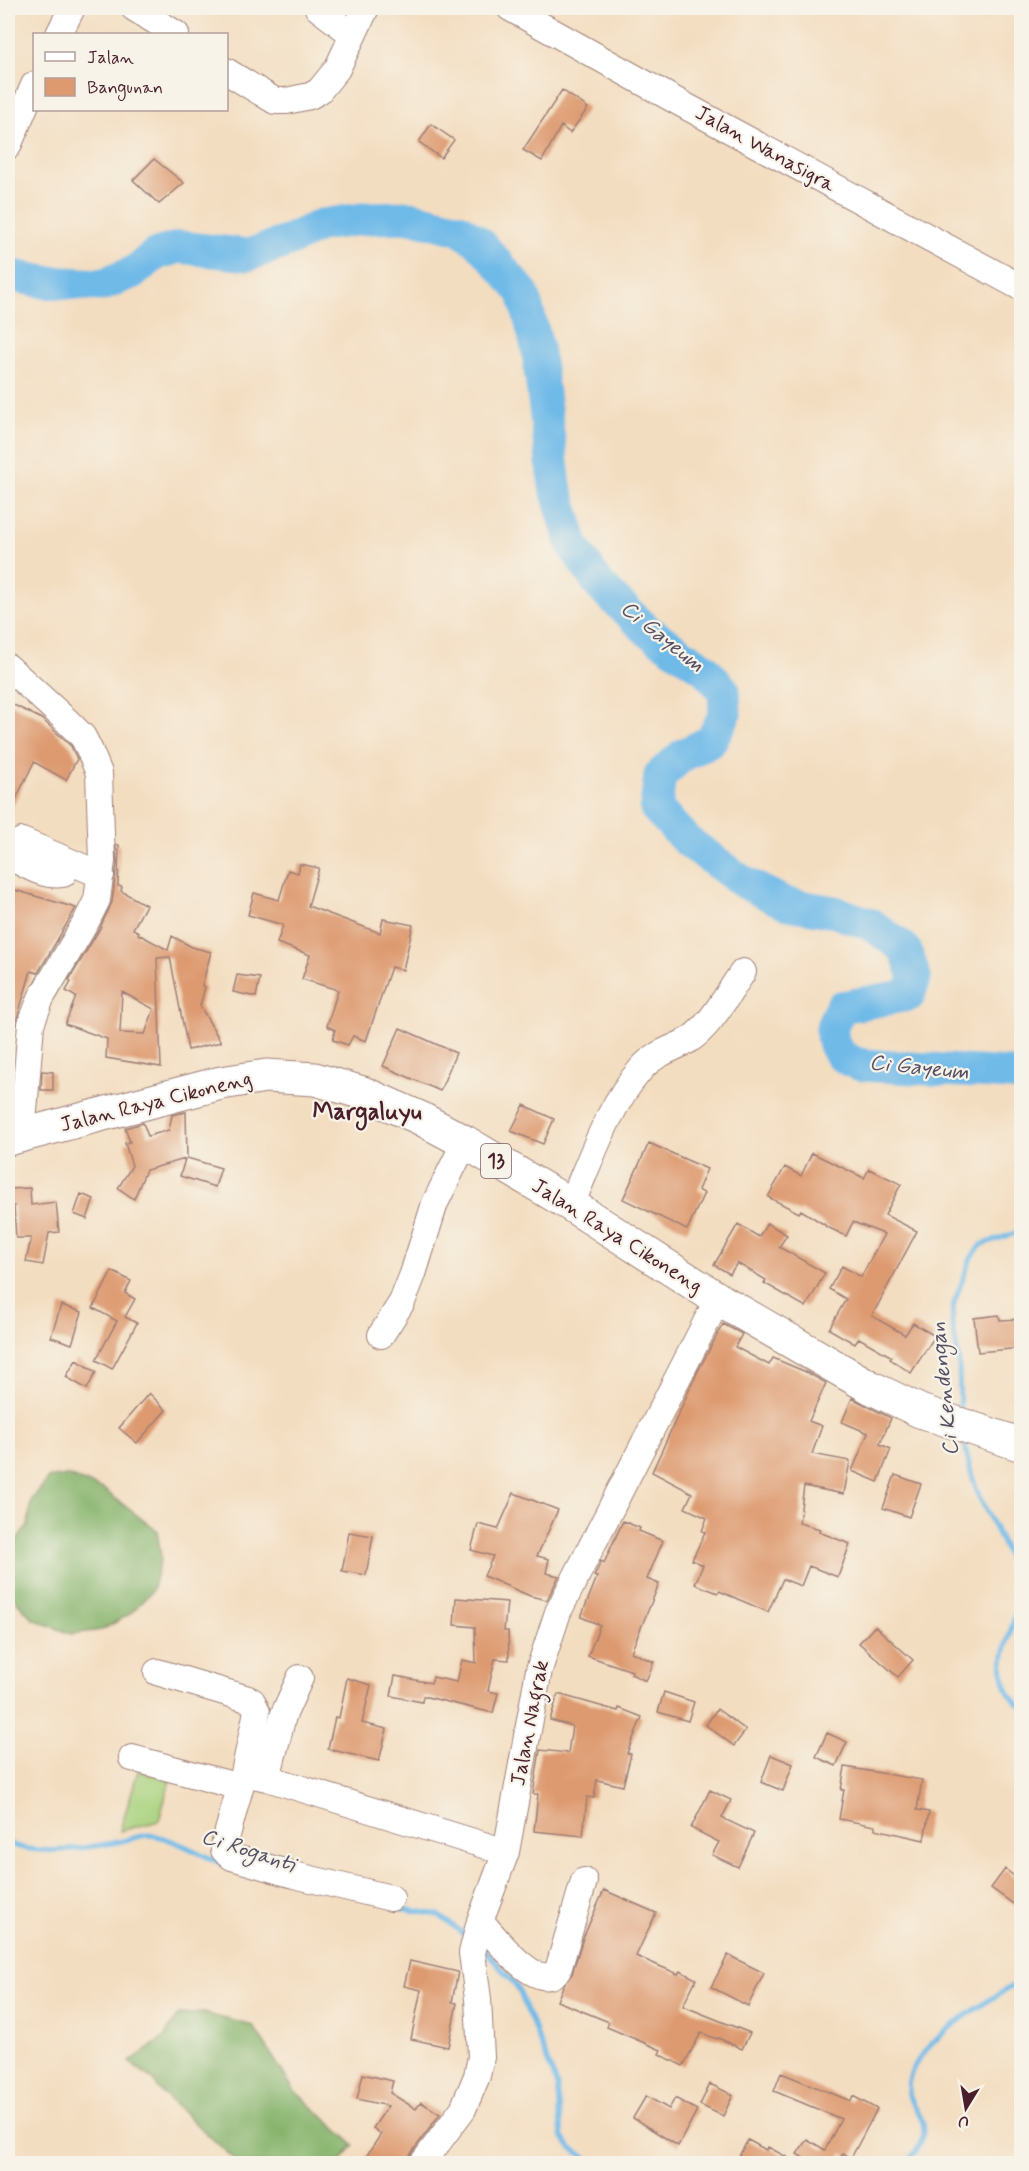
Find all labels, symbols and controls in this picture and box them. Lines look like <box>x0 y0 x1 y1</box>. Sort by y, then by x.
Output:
legend <box>33 33 228 111</box>
text: Jalan <box>87 46 134 70</box>
text: Bangunan <box>87 76 163 101</box>
street label: Jalan Wanasigra <box>690 99 840 199</box>
water label: Ci Gayeum <box>614 595 710 679</box>
water label: Ci Gayeum <box>868 1049 970 1087</box>
street label: Jalan Raya Cikoneng <box>57 1065 255 1139</box>
district label: Margaluyu <box>312 1097 422 1131</box>
road number: 13 <box>481 1144 511 1178</box>
street label: Jalan Raya Cikoneng <box>526 1172 708 1300</box>
water label: Ci Kendengan <box>924 1320 968 1457</box>
street label: Jalan Nagrak <box>504 1657 558 1789</box>
water label: Ci Roganti <box>197 1823 301 1882</box>
north arrow <box>936 2078 996 2138</box>
text: U <box>956 2110 971 2133</box>

